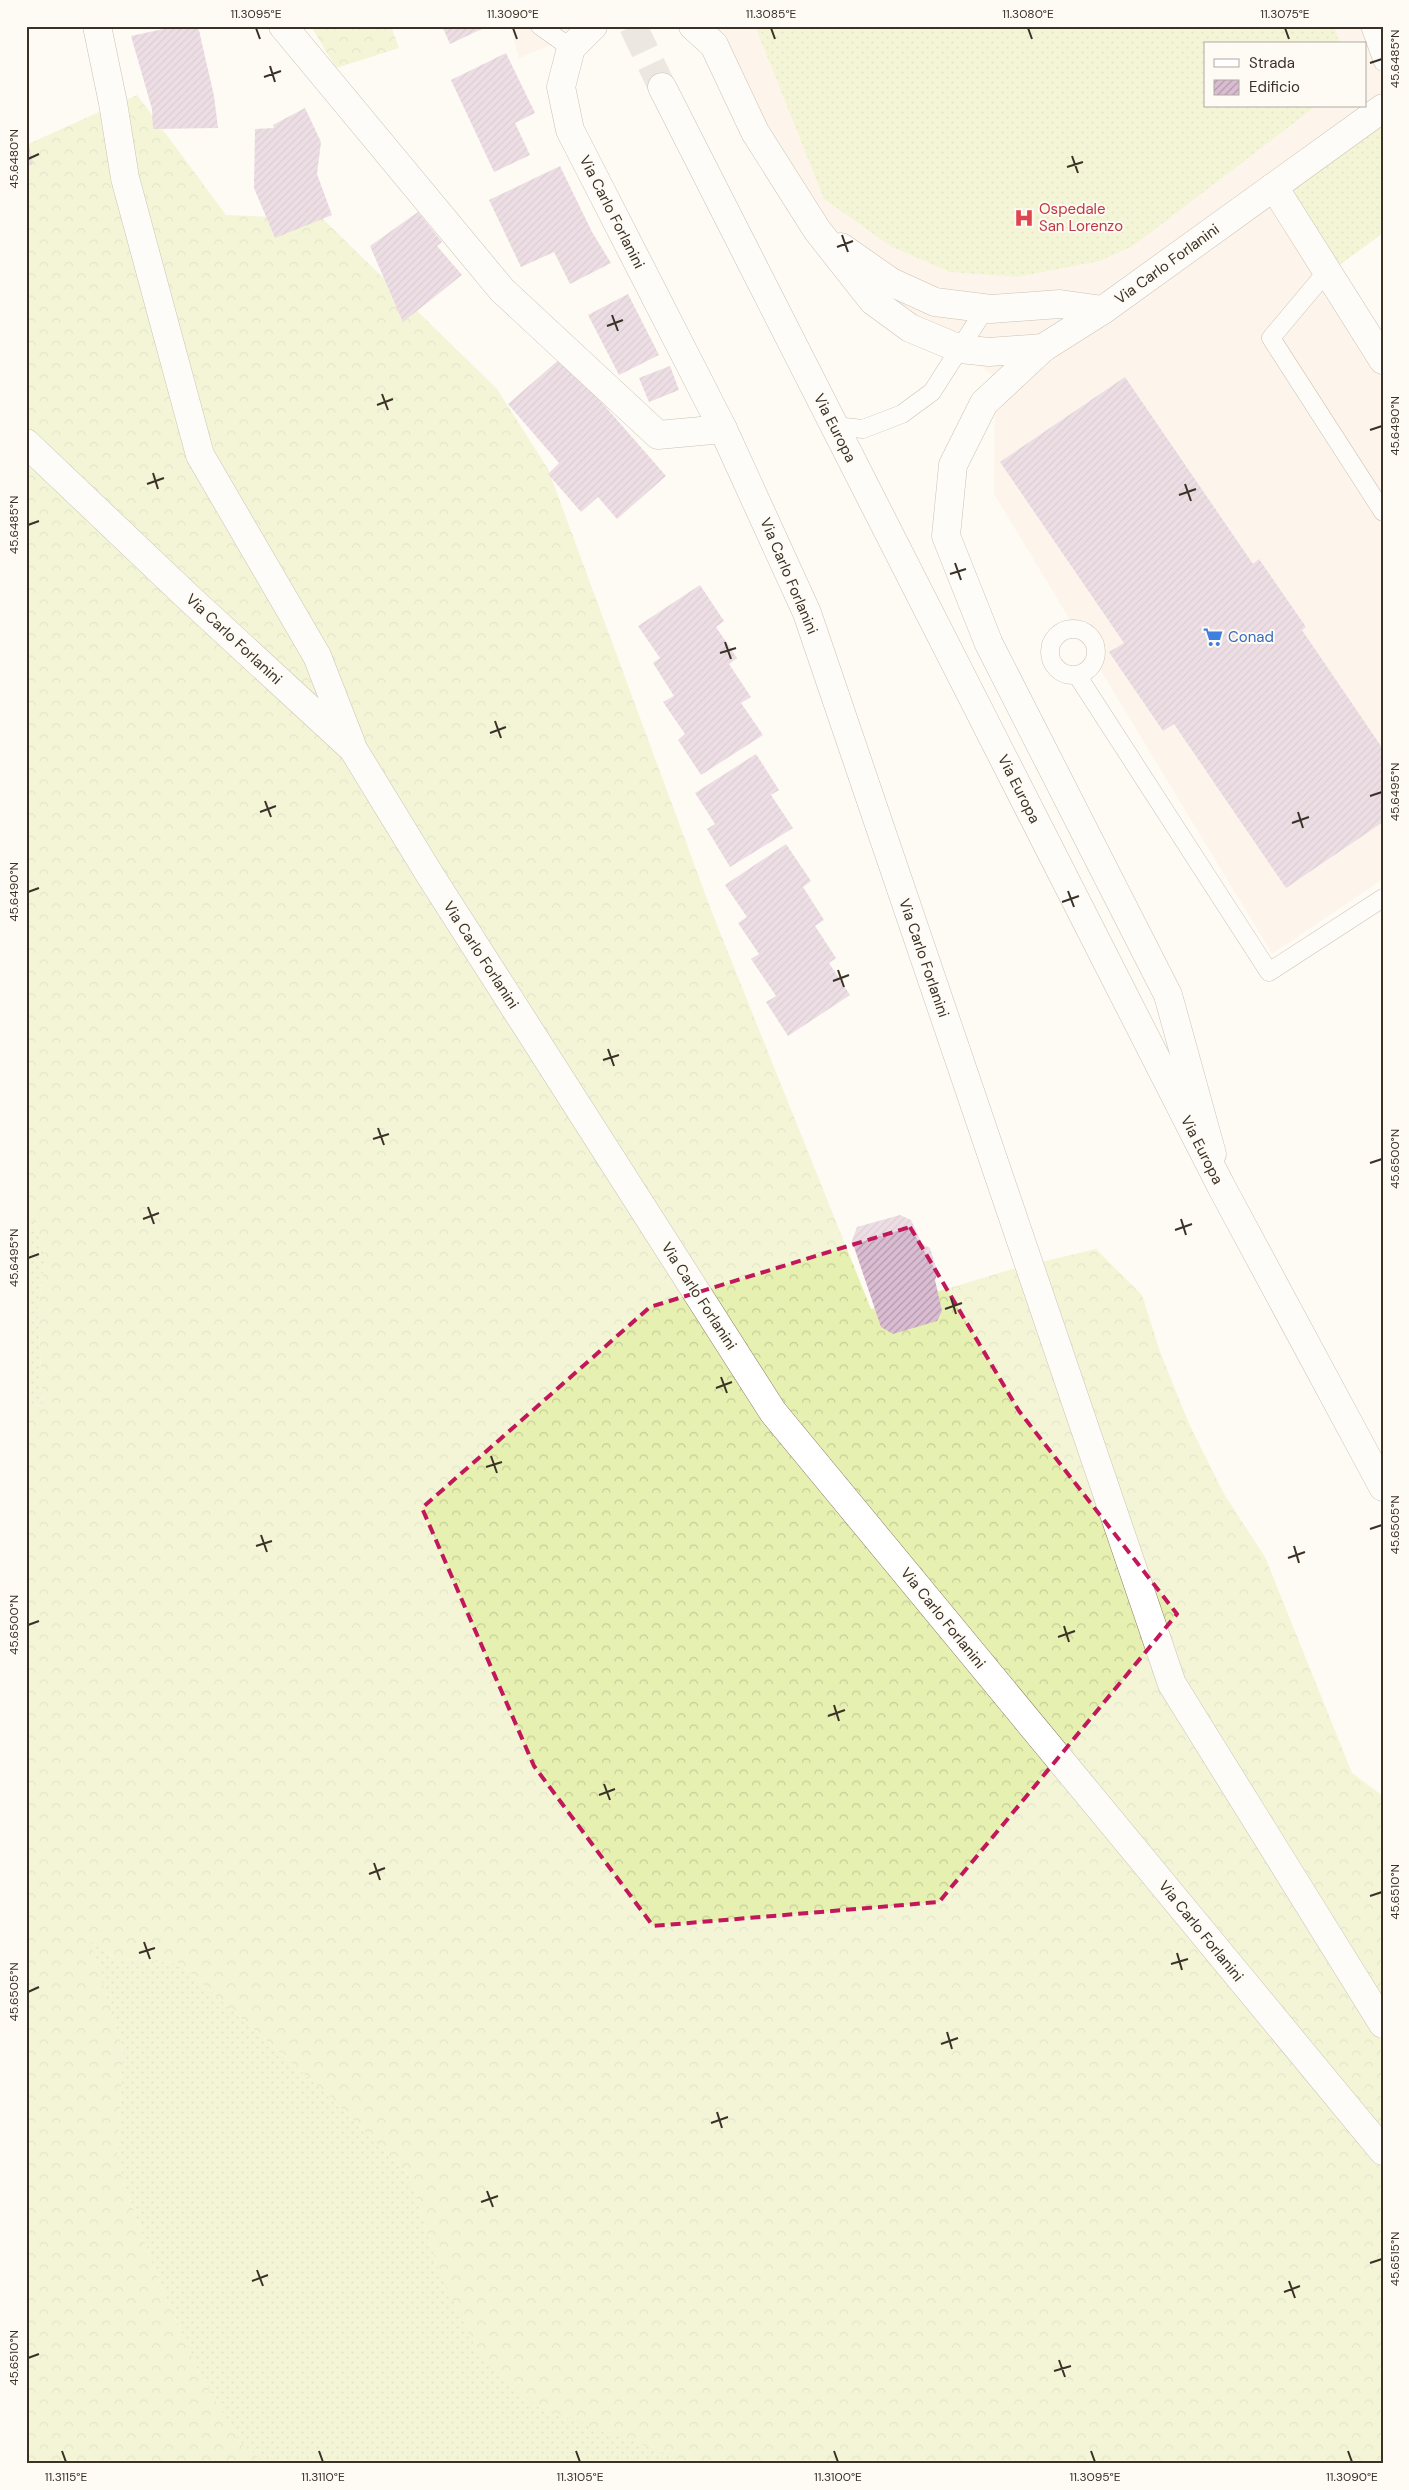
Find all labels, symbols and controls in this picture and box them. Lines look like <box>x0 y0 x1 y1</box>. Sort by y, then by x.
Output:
text: 11.3095°E <box>231 6 282 22</box>
text: 11.3090°E <box>487 6 539 22</box>
text: 11.3085°E <box>746 6 797 22</box>
text: 11.3080°E <box>1002 6 1054 22</box>
text: 11.3075°E <box>1260 6 1310 22</box>
text: 45.6485°N <box>1387 30 1403 88</box>
legend <box>1204 42 1366 108</box>
text: Strada <box>1249 53 1295 73</box>
text: Edificio <box>1249 77 1300 97</box>
text: 45.6480°N <box>6 129 22 189</box>
street label: Via Carlo Forlanini <box>575 152 649 272</box>
place label: Ospedale San Lorenzo <box>1039 199 1123 236</box>
hospital icon: Ospedale San Lorenzo <box>1013 207 1035 229</box>
street label: Via Carlo Forlanini <box>1111 219 1223 309</box>
street label: Via Europa <box>809 390 861 466</box>
text: 45.6490°N <box>1387 396 1403 456</box>
text: 45.6485°N <box>6 496 22 554</box>
street label: Via Carlo Forlanini <box>755 515 823 637</box>
street label: Via Carlo Forlanini <box>182 589 286 689</box>
supermarket icon: Conad <box>1202 626 1224 648</box>
place label: Conad <box>1228 627 1274 647</box>
street label: Via Europa <box>993 751 1045 827</box>
text: 45.6495°N <box>1387 763 1403 821</box>
text: 45.6490°N <box>6 862 22 922</box>
street label: Via Carlo Forlanini <box>894 896 954 1020</box>
street label: Via Carlo Forlanini <box>439 897 523 1013</box>
street label: Via Europa <box>1176 1112 1228 1188</box>
text: 45.6500°N <box>1387 1129 1403 1189</box>
text: 45.6495°N <box>6 1229 22 1287</box>
street label: Via Carlo Forlanini <box>657 1238 741 1354</box>
text: 45.6505°N <box>1387 1495 1403 1555</box>
street label: Via Carlo Forlanini <box>896 1563 990 1673</box>
text: 45.6500°N <box>6 1595 22 1655</box>
text: 45.6510°N <box>1387 1864 1403 1920</box>
street label: Via Carlo Forlanini <box>1154 1876 1248 1986</box>
text: 45.6505°N <box>6 1962 22 2022</box>
text: 45.6515°N <box>1387 2232 1403 2286</box>
text: 45.6510°N <box>6 2330 22 2386</box>
text: 11.3115°E <box>45 2469 87 2485</box>
text: 11.3110°E <box>301 2469 345 2485</box>
text: 11.3105°E <box>557 2469 604 2485</box>
text: 11.3100°E <box>814 2469 862 2485</box>
text: 11.3095°E <box>1070 2469 1121 2485</box>
text: 11.3090°E <box>1326 2469 1378 2485</box>

